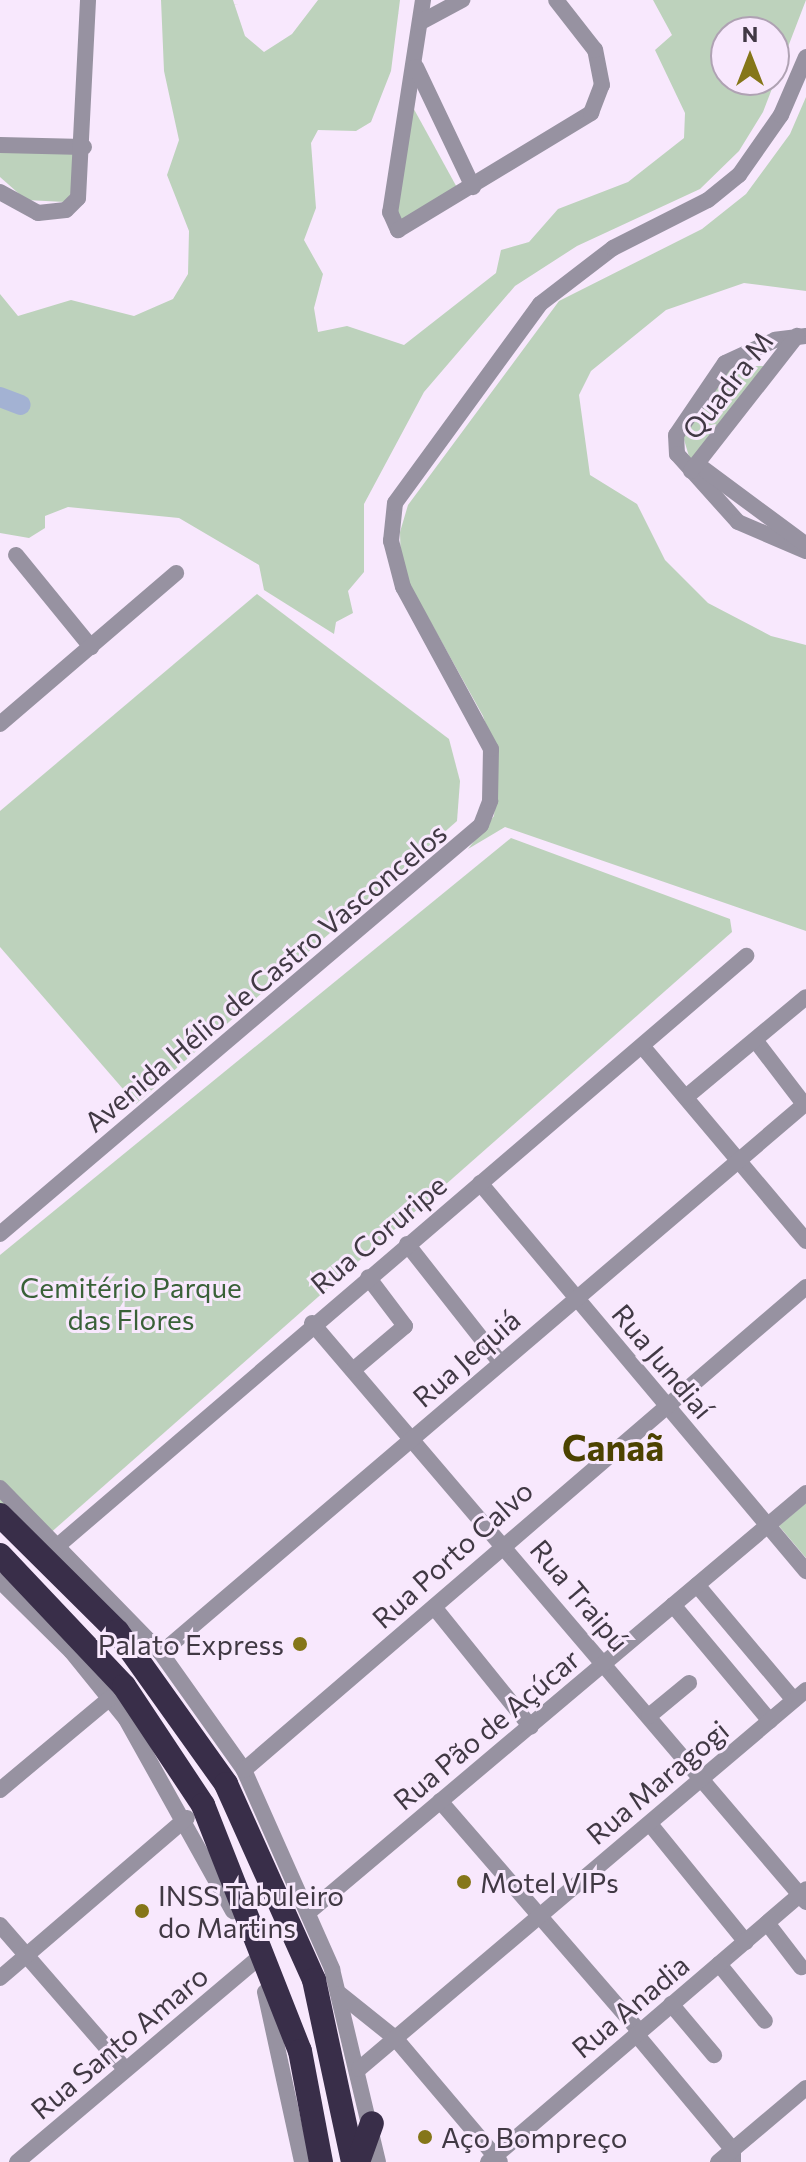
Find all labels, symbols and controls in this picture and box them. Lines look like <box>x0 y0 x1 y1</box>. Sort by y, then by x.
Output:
north arrow <box>710 16 790 96</box>
text: N <box>742 20 758 47</box>
street label: Quadra M <box>675 325 779 445</box>
street label: Avenida Hélio de Castro Vasconcelos <box>77 816 453 1138</box>
street label: Rua Coruripe <box>303 1168 453 1300</box>
park label: Cemitério Parque das Flores <box>20 1270 242 1336</box>
street label: Rua Jundiaí <box>605 1297 721 1425</box>
street label: Rua Jequiá <box>406 1302 526 1414</box>
district label: Canaã <box>562 1425 664 1469</box>
street label: Rua Porto Calvo <box>365 1473 539 1635</box>
street label: Rua Traipú <box>524 1533 636 1657</box>
place label: Palato Express <box>98 1627 284 1661</box>
marker: Palato Express <box>291 1635 309 1653</box>
street label: Rua Pão de Açúcar <box>386 1641 586 1817</box>
street label: Rua Maragogi <box>579 1713 735 1851</box>
place label: Motel VIPs <box>480 1865 619 1899</box>
marker: Motel VIPs <box>455 1873 473 1891</box>
place label: INSS Tabuleiro do Martins <box>158 1878 344 1944</box>
marker: INSS Tabuleiro do Martins <box>133 1902 151 1920</box>
street label: Rua Anadia <box>565 1947 695 2065</box>
street label: Rua Santo Amaro <box>24 1958 214 2126</box>
place label: Aço Bompreço <box>441 2120 627 2154</box>
marker: Aço Bompreço <box>416 2128 434 2146</box>

